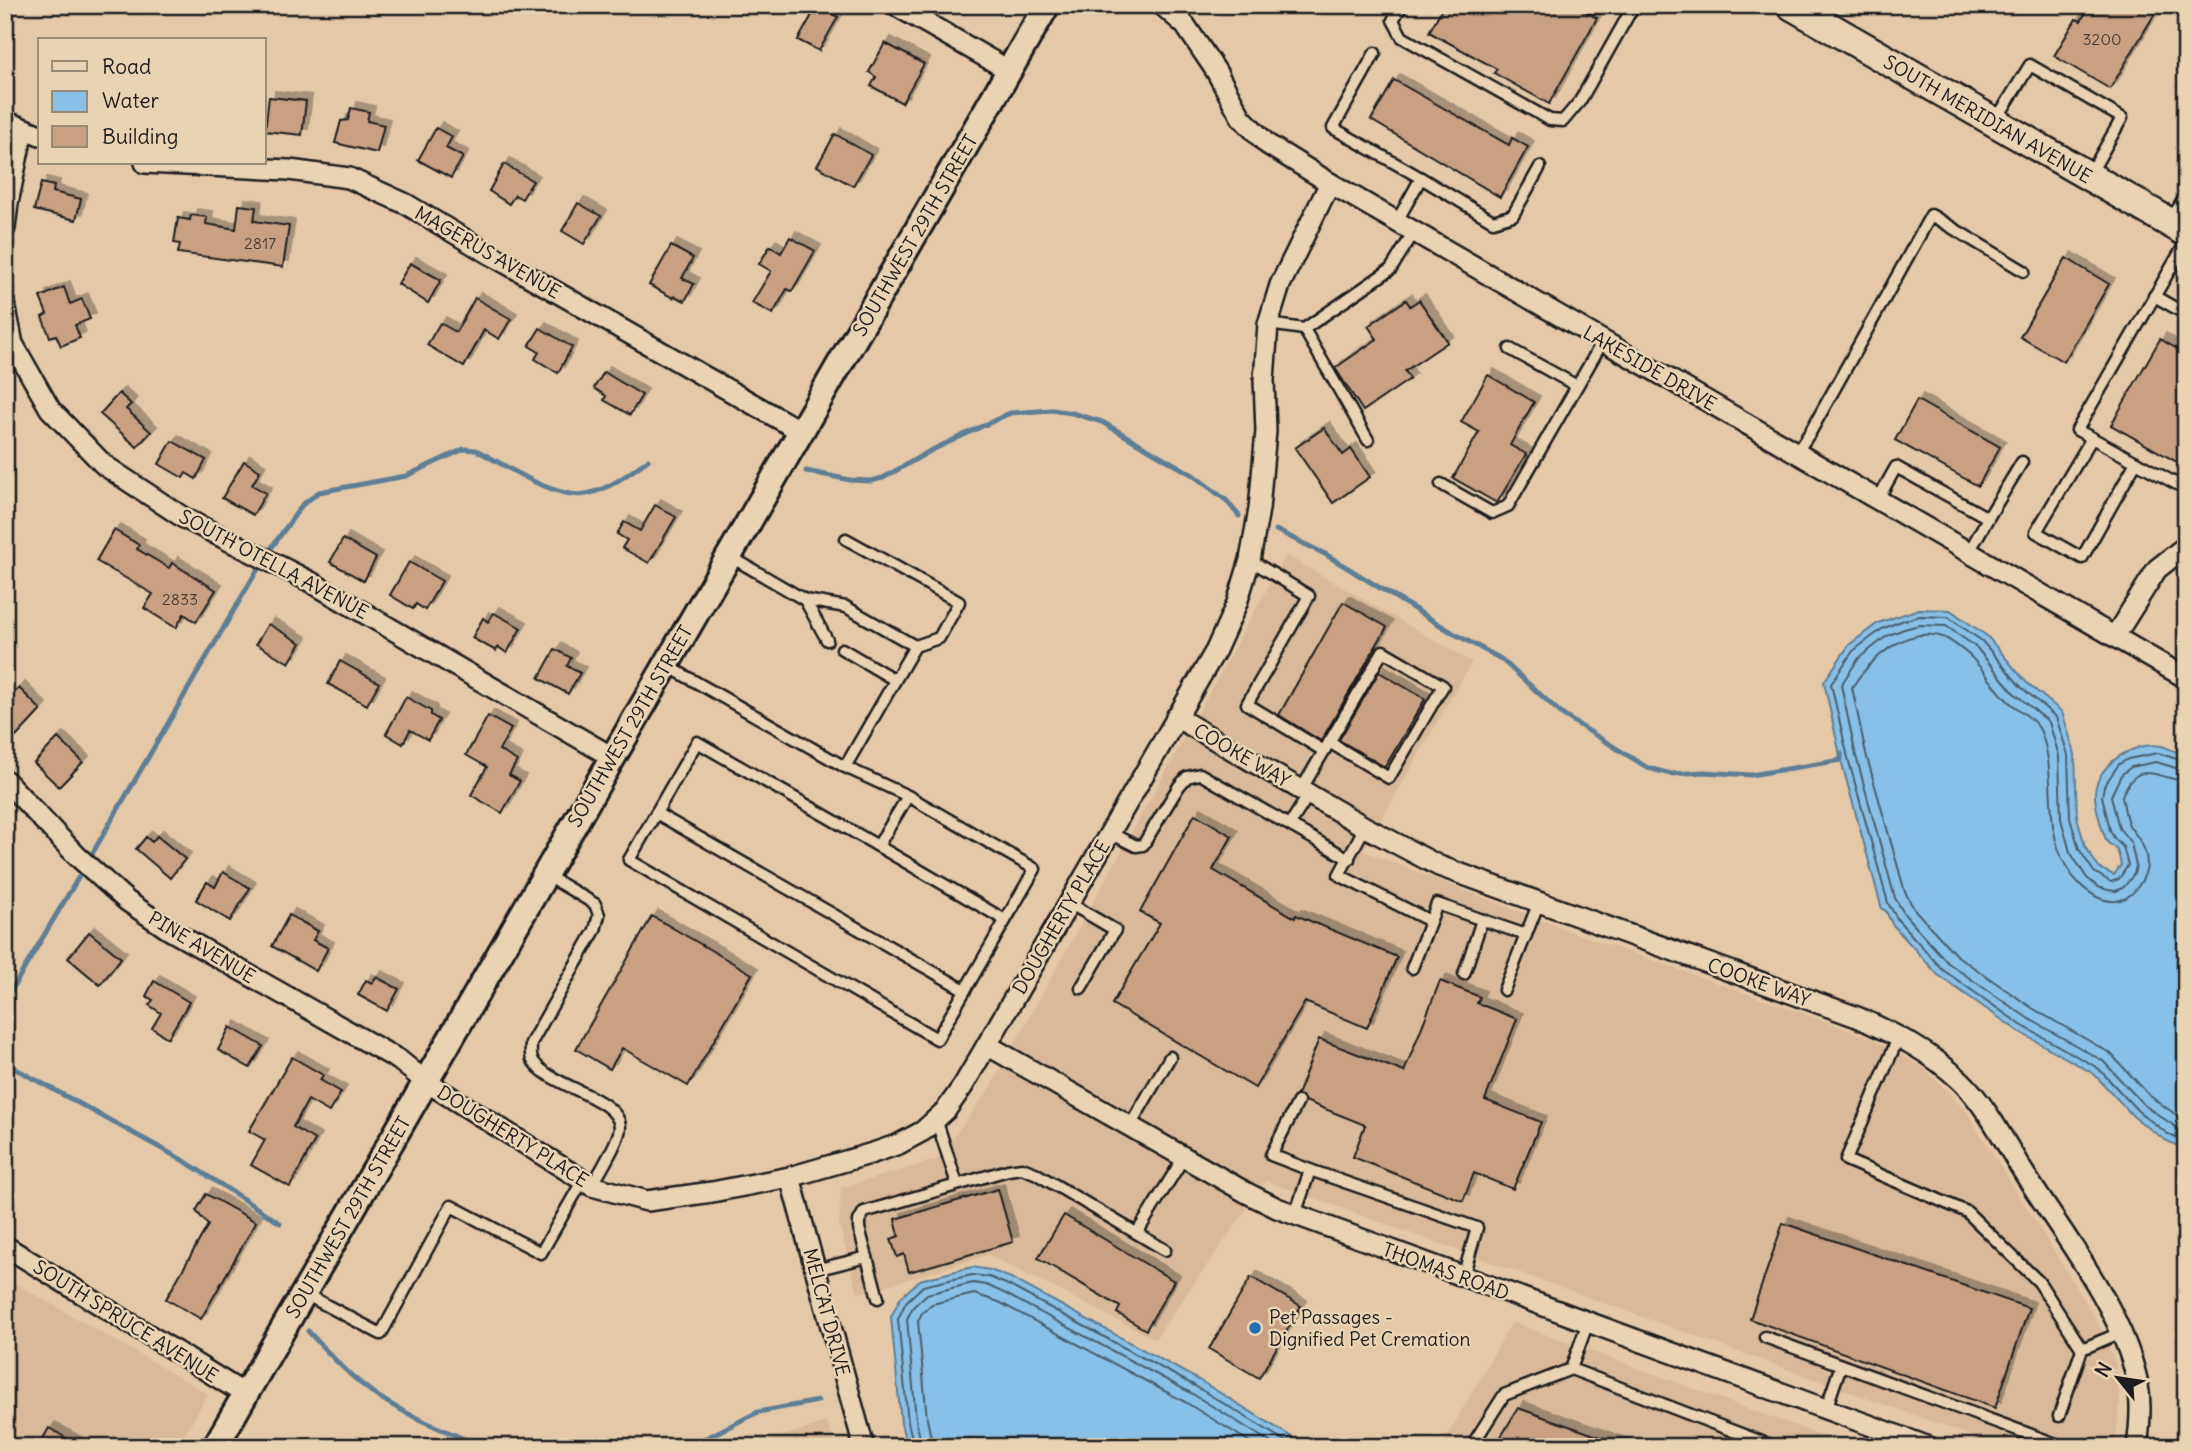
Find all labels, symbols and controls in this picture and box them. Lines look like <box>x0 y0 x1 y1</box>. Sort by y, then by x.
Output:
house number: 3200 <box>2083 29 2121 49</box>
legend <box>38 38 266 164</box>
street label: SOUTH MERIDIAN AVENUE <box>1880 49 2096 189</box>
text: Road <box>102 53 151 80</box>
text: Water <box>102 87 160 114</box>
text: Building <box>102 123 178 150</box>
street label: SOUTHWEST 29TH STREET <box>847 130 983 340</box>
street label: MAGERUS AVENUE <box>411 200 565 304</box>
house number: 2817 <box>244 233 276 253</box>
street label: LAKESIDE DRIVE <box>1579 320 1721 416</box>
street label: SOUTH OTELLA AVENUE <box>175 504 373 624</box>
house number: 2833 <box>162 589 198 609</box>
street label: SOUTHWEST 29TH STREET <box>562 621 698 831</box>
street label: COOKE WAY <box>1189 718 1295 793</box>
street label: DOUGHERTY PLACE <box>1007 836 1115 998</box>
street label: PINE AVENUE <box>144 906 260 988</box>
street label: COOKE WAY <box>1704 952 1814 1012</box>
street label: DOUGHERTY PLACE <box>433 1080 593 1192</box>
street label: SOUTHWEST 29TH STREET <box>280 1112 416 1322</box>
street label: THOMAS ROAD <box>1379 1237 1513 1305</box>
street label: MELCAT DRIVE <box>798 1245 856 1379</box>
street label: SOUTH SPRUCE AVENUE <box>29 1254 223 1388</box>
place label: Pet Passages - Dignified Pet Cremation <box>1269 1305 1471 1351</box>
marker: Pet Passages - Dignified Pet Cremation <box>1247 1320 1263 1336</box>
north arrow <box>2082 1344 2152 1414</box>
text: N <box>2090 1358 2117 1381</box>

